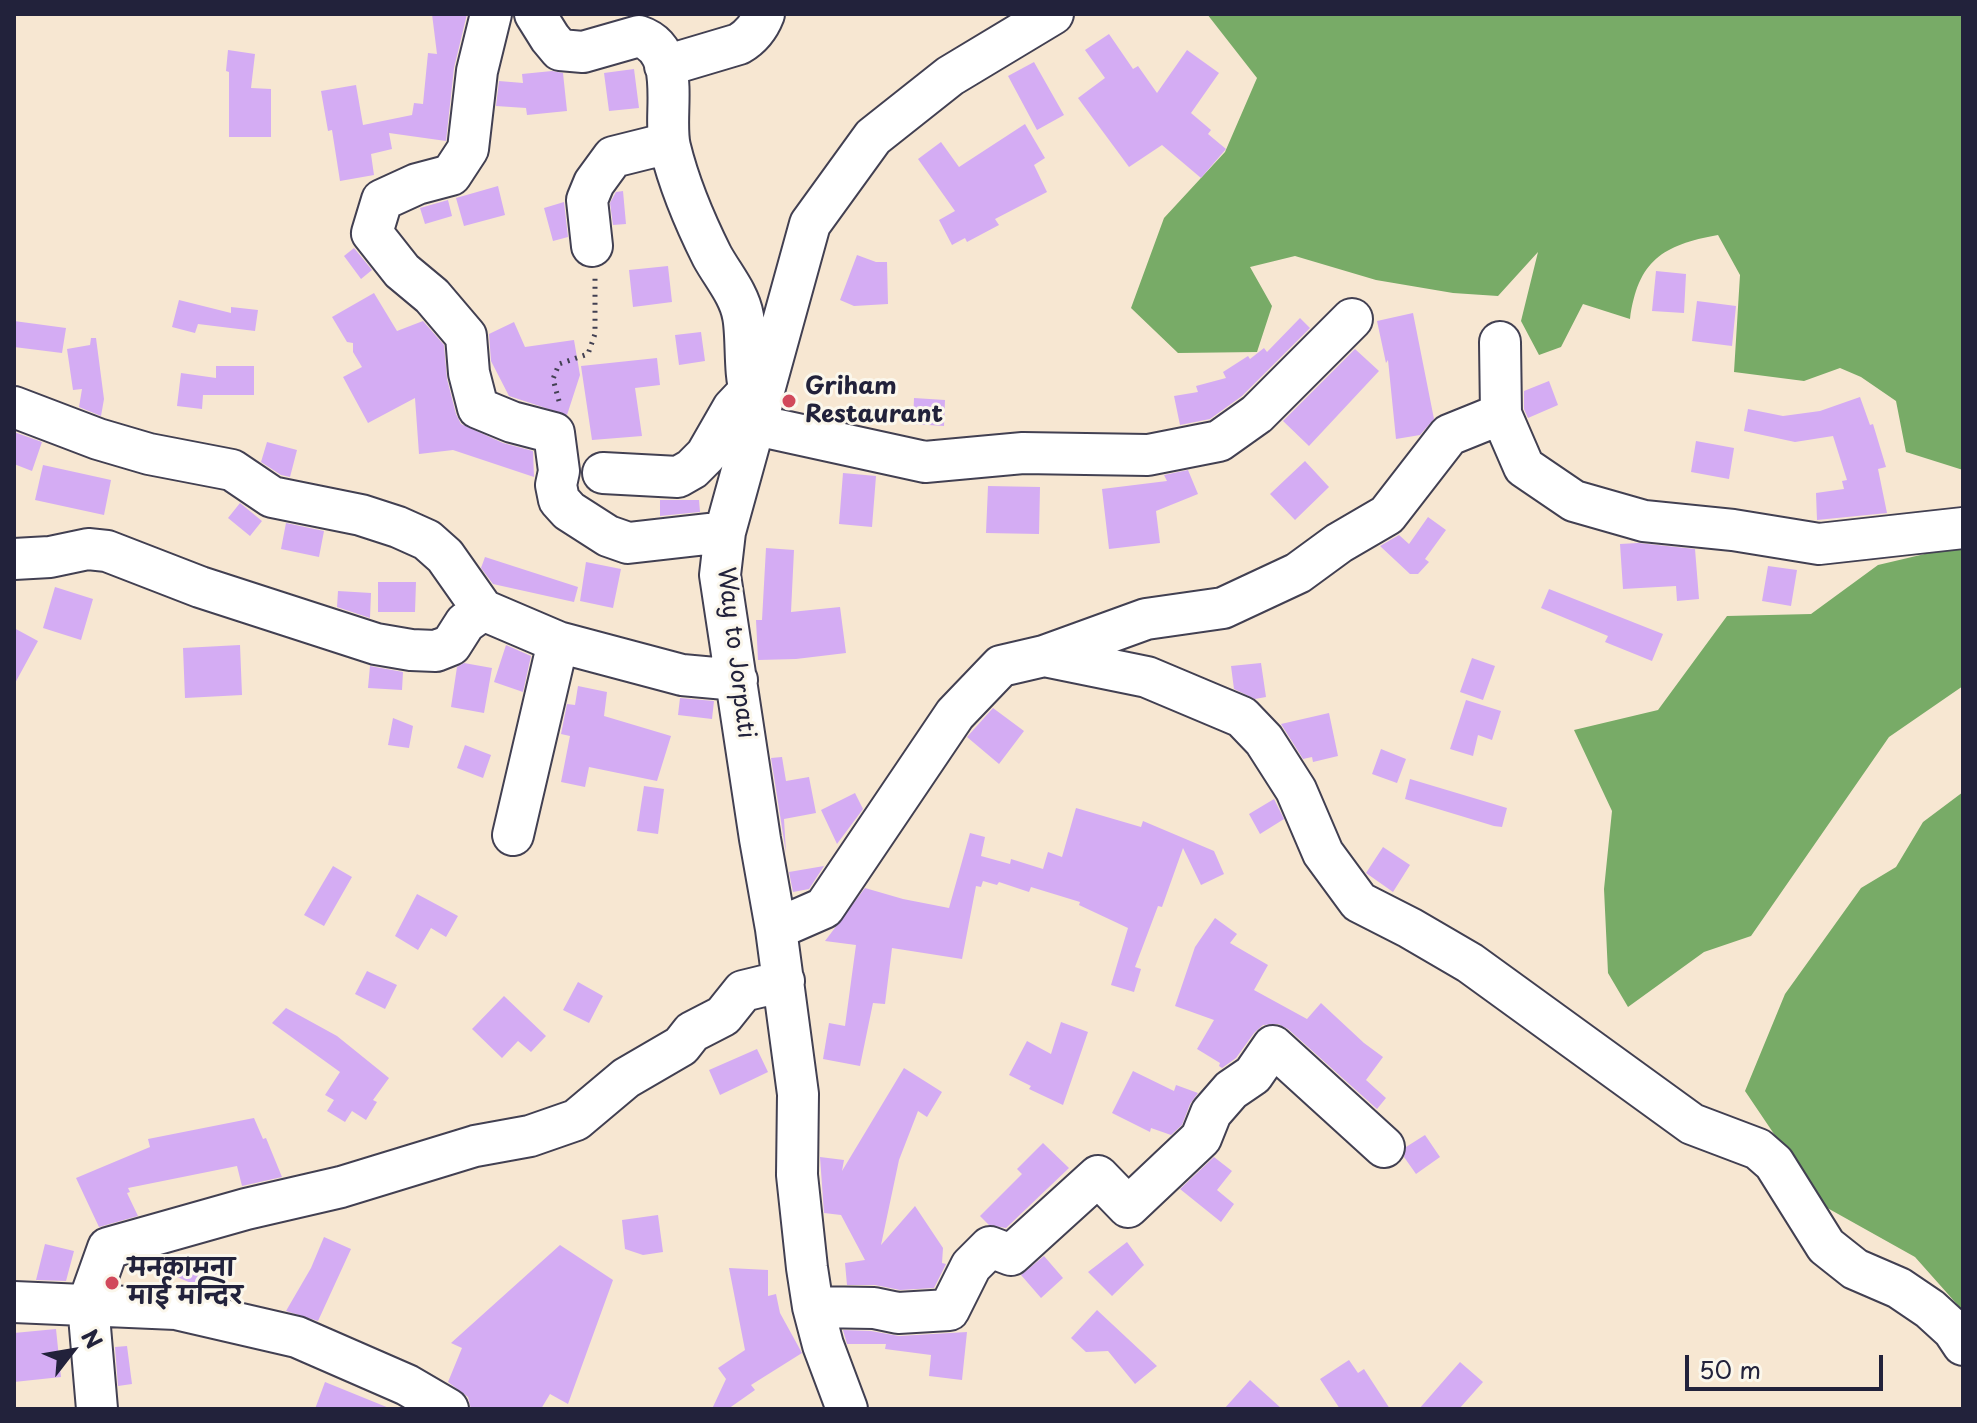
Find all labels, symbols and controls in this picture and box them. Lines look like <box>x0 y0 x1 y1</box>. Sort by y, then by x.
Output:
place label: Griham Restaurant <box>805 373 943 429</box>
marker: Griham Restaurant <box>780 392 798 410</box>
street label: Way to Jorpati <box>710 566 760 740</box>
place label: मनकामना माई मन्दिर <box>128 1255 242 1311</box>
marker: मनकामना माई मन्दिर <box>103 1274 121 1292</box>
north arrow <box>32 1311 112 1391</box>
text: N <box>74 1322 112 1354</box>
scale bar <box>1689 1339 1887 1389</box>
text: 50 m <box>1699 1351 1761 1387</box>

